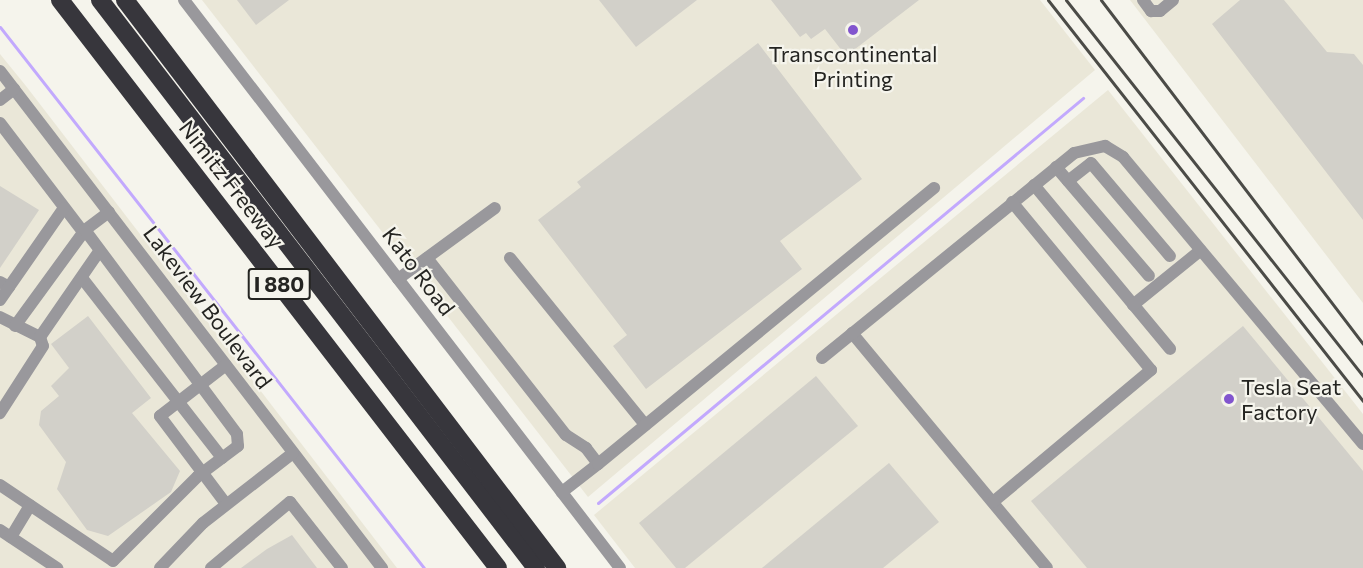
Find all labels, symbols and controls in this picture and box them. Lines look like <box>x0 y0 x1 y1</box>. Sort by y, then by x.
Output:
marker: Transcontinental Printing <box>846 23 860 37</box>
place label: Transcontinental Printing <box>768 40 938 92</box>
street label: Nimitz Freeway <box>174 115 290 253</box>
street label: Lakeview Boulevard <box>138 220 278 394</box>
street label: Kato Road <box>377 222 461 320</box>
road number: I 880 <box>248 266 310 302</box>
place label: Tesla Seat Factory <box>1241 373 1341 424</box>
marker: Tesla Seat Factory <box>1222 392 1236 406</box>

